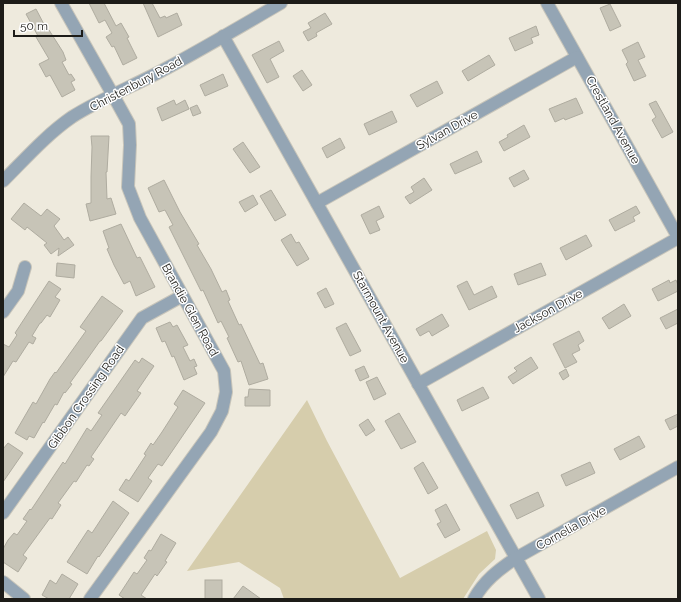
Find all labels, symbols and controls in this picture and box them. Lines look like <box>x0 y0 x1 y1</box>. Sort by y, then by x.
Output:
scale bar <box>14 12 82 38</box>
text: 50 m <box>20 19 48 33</box>
street label: Christenbury Road <box>87 54 185 114</box>
street label: Crestland Avenue <box>583 74 643 166</box>
street label: Sylvan Drive <box>414 107 480 153</box>
street label: Brandie Glen Road <box>159 261 221 359</box>
street label: Starmount Avenue <box>350 269 412 365</box>
street label: Jackson Drive <box>511 286 585 336</box>
street label: Gibbon Crossing Road <box>45 343 127 451</box>
street label: Cornelia Drive <box>534 503 608 553</box>

